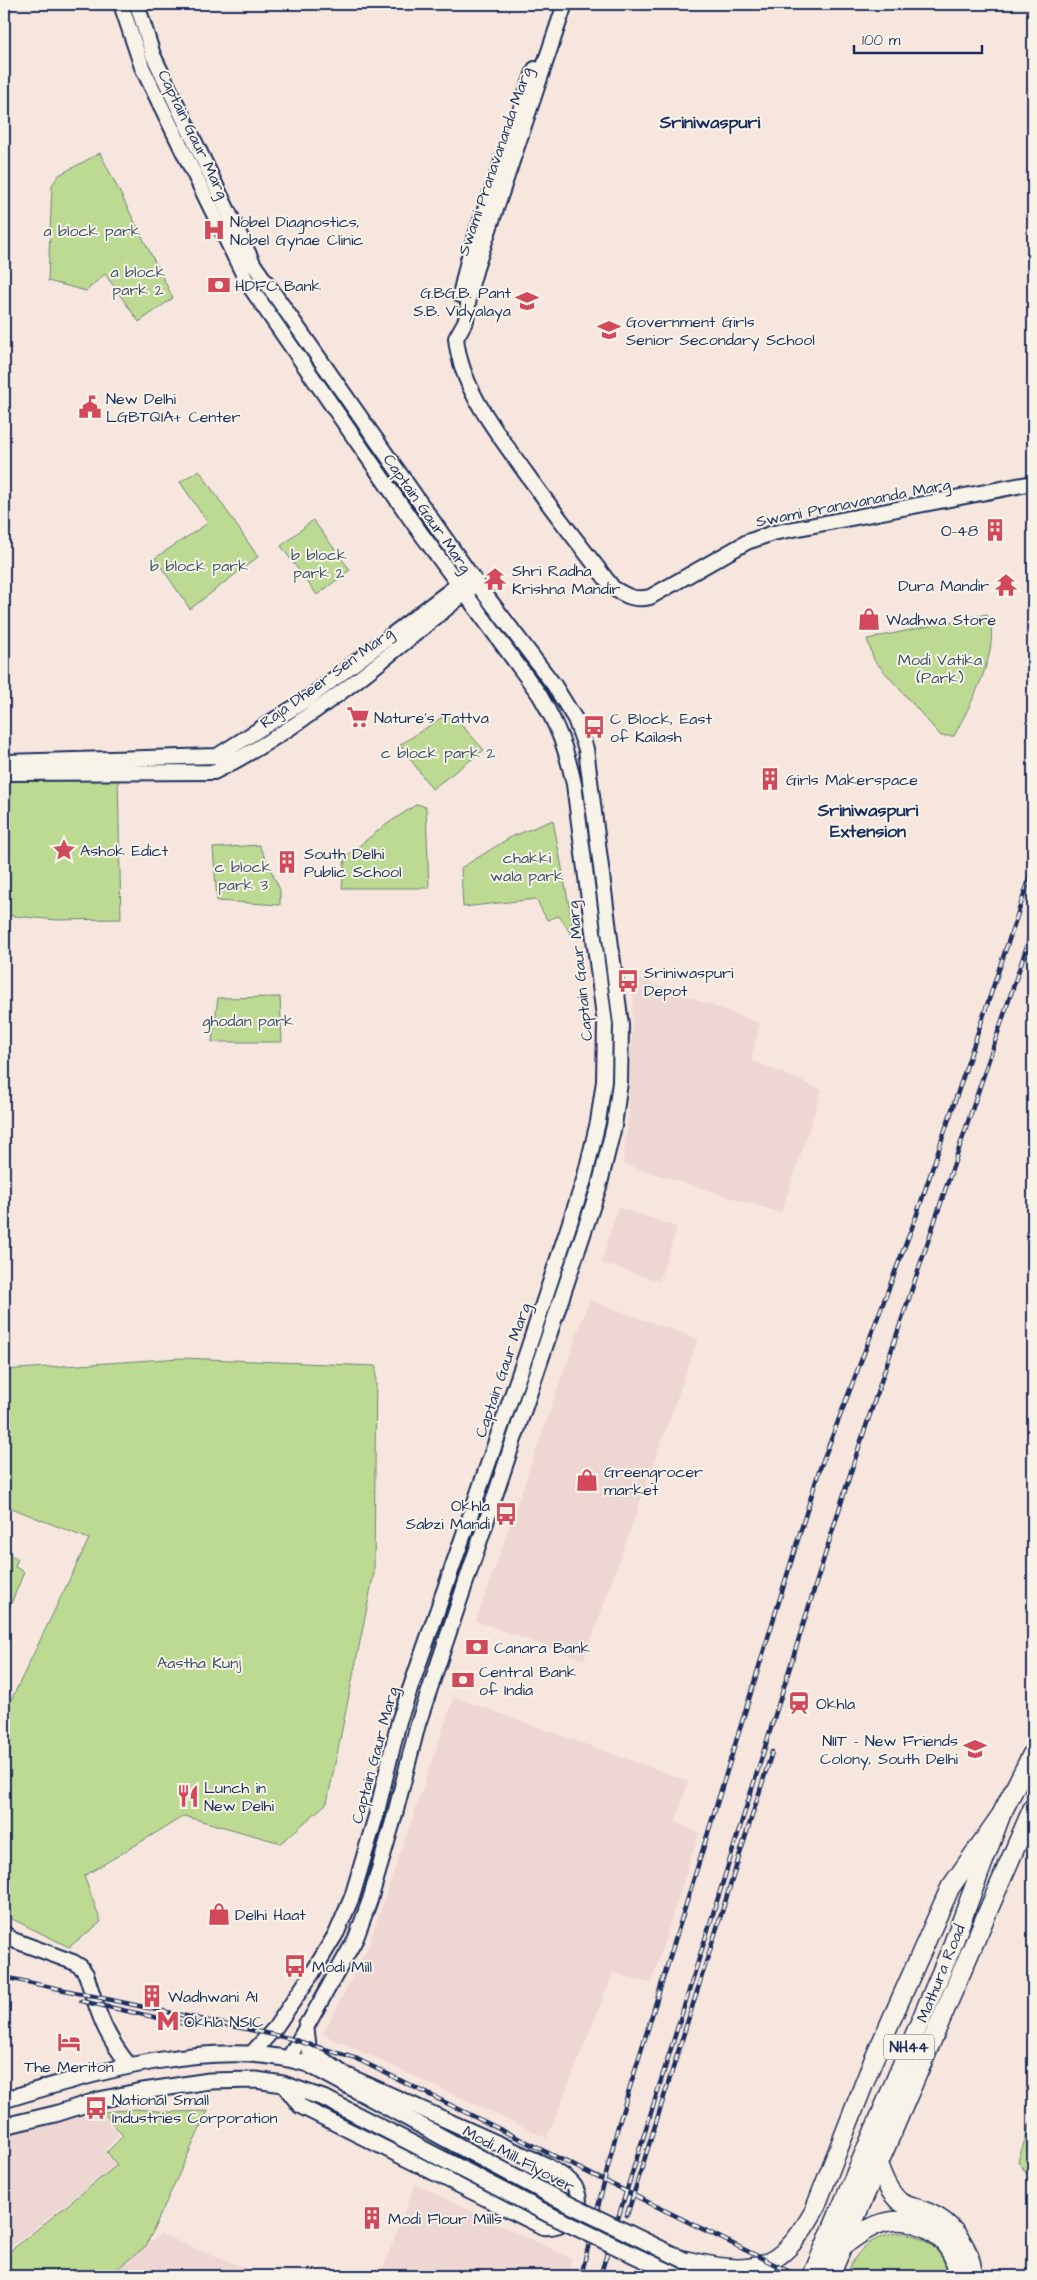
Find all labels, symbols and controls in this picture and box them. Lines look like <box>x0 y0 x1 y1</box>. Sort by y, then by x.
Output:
scale bar <box>854 22 982 54</box>
text: 100 m <box>862 30 901 51</box>
street label: Swami Pranavananda Marg <box>452 64 538 259</box>
street label: Captain Gaur Marg <box>151 66 234 203</box>
district label: Sriniwaspuri <box>659 110 761 135</box>
place label: Nobel Diagnostics, Nobel Gynae Clinic <box>230 211 363 252</box>
hospital icon: Nobel Diagnostics, Nobel Gynae Clinic <box>201 217 227 243</box>
park label: a block park <box>43 220 141 242</box>
park label: a block park 2 <box>111 261 166 301</box>
bank icon: HDFC Bank <box>206 272 232 298</box>
place label: HDFC Bank <box>235 275 321 297</box>
place label: G.BG.B. Pant S.B. Vidyalaya <box>413 282 512 323</box>
school or university icon: G.BG.B. Pant S.B. Vidyalaya <box>514 288 540 314</box>
place label: Government Girls Senior Secondary School <box>626 311 815 352</box>
school or university icon: Government Girls Senior Secondary School <box>596 317 622 343</box>
place label: New Delhi LGBTQIA+ Center <box>106 388 240 428</box>
public building icon: New Delhi LGBTQIA+ Center <box>77 394 103 420</box>
street label: Captain Gaur Marg <box>377 450 477 578</box>
street label: Swami Pranavananda Marg <box>754 473 953 534</box>
building icon: O-48 <box>982 517 1008 543</box>
place label: O-48 <box>941 520 978 542</box>
park label: b block park 2 <box>291 544 347 584</box>
park label: b block park <box>150 555 248 577</box>
place label: Shri Radha Krishna Mandir <box>512 560 620 600</box>
temple icon: Shri Radha Krishna Mandir <box>482 566 508 592</box>
temple icon: Dura Mandir <box>993 572 1019 598</box>
place label: Dura Mandir <box>898 575 989 597</box>
shop icon: Wadhwa Store <box>856 606 882 632</box>
place label: Wadhwa Store <box>886 609 996 631</box>
street label: Raja Dheer Sen Marg <box>256 622 398 734</box>
park label: Modi Vatika (Park) <box>898 649 982 689</box>
supermarket icon: Nature's Tattva <box>345 704 371 730</box>
place label: Nature's Tattva <box>374 707 489 729</box>
place label: C Block, East of Kailash <box>610 708 712 748</box>
bus stop icon: C Block, East of Kailash <box>581 714 607 740</box>
park label: c block park 2 <box>381 742 495 764</box>
building icon: Girls Makerspace <box>757 766 783 792</box>
place label: Girls Makerspace <box>786 769 918 791</box>
district label: Sriniwaspuri Extension <box>817 798 919 844</box>
place icon: Ashok Edict <box>51 837 77 863</box>
place label: Ashok Edict <box>80 840 169 862</box>
place label: South Delhi Public School <box>304 843 402 883</box>
park label: chakki wala park <box>490 847 564 887</box>
building icon: South Delhi Public School <box>274 849 300 875</box>
park label: c block park 3 <box>215 856 272 896</box>
street label: Captain Gaur Marg <box>562 900 599 1042</box>
place label: Sriniwaspuri Depot <box>644 962 734 1002</box>
bus stop icon: Sriniwaspuri Depot <box>615 968 641 994</box>
park label: ghodan park <box>202 1010 294 1033</box>
street label: Captain Gaur Marg <box>470 1300 537 1441</box>
place label: Greengrocer market <box>604 1461 703 1501</box>
shop icon: Greengrocer market <box>574 1467 600 1493</box>
place label: Okhla Sabzi Mandi <box>406 1495 491 1535</box>
bus stop icon: Okhla Sabzi Mandi <box>493 1501 519 1527</box>
bank icon: Canara Bank <box>464 1634 490 1660</box>
place label: Canara Bank <box>494 1637 591 1659</box>
park label: Aastha Kunj <box>157 1652 241 1674</box>
place label: Central Bank of India <box>479 1661 577 1701</box>
bank icon: Central Bank of India <box>450 1667 476 1693</box>
street label: Captain Gaur Marg <box>346 1684 405 1826</box>
station icon: Okhla <box>786 1690 812 1716</box>
place label: Okhla <box>816 1693 855 1715</box>
place label: NIIT - New Friends Colony, South Delhi <box>820 1730 959 1771</box>
school or university icon: NIIT - New Friends Colony, South Delhi <box>962 1736 988 1762</box>
place label: Lunch in New Delhi <box>204 1777 275 1817</box>
restaurant icon: Lunch in New Delhi <box>175 1783 201 1809</box>
shop icon: Delhi Haat <box>206 1901 232 1927</box>
place label: Delhi Haat <box>235 1904 306 1926</box>
street label: Mathura Road <box>911 1921 971 2026</box>
bus stop icon: Modi Mill <box>282 1953 308 1979</box>
place label: Modi Mill <box>312 1956 372 1978</box>
building icon: Wadhwani AI <box>139 1983 165 2009</box>
place label: Wadhwani AI <box>168 1986 258 2008</box>
metro station icon: Okhla NSIC <box>155 2008 181 2034</box>
place label: Okhla NSIC <box>184 2011 264 2033</box>
hotel icon: The Meriton <box>56 2029 82 2055</box>
road number: NH44 <box>884 2034 934 2060</box>
place label: The Meriton <box>24 2056 114 2078</box>
place label: National Small Industries Corporation <box>112 2089 278 2129</box>
bus stop icon: National Small Industries Corporation <box>83 2095 109 2121</box>
street label: Modi Mill Flyover <box>458 2120 578 2199</box>
building icon: Modi Flour Mills <box>359 2205 385 2231</box>
place label: Modi Flour Mills <box>388 2208 502 2230</box>

